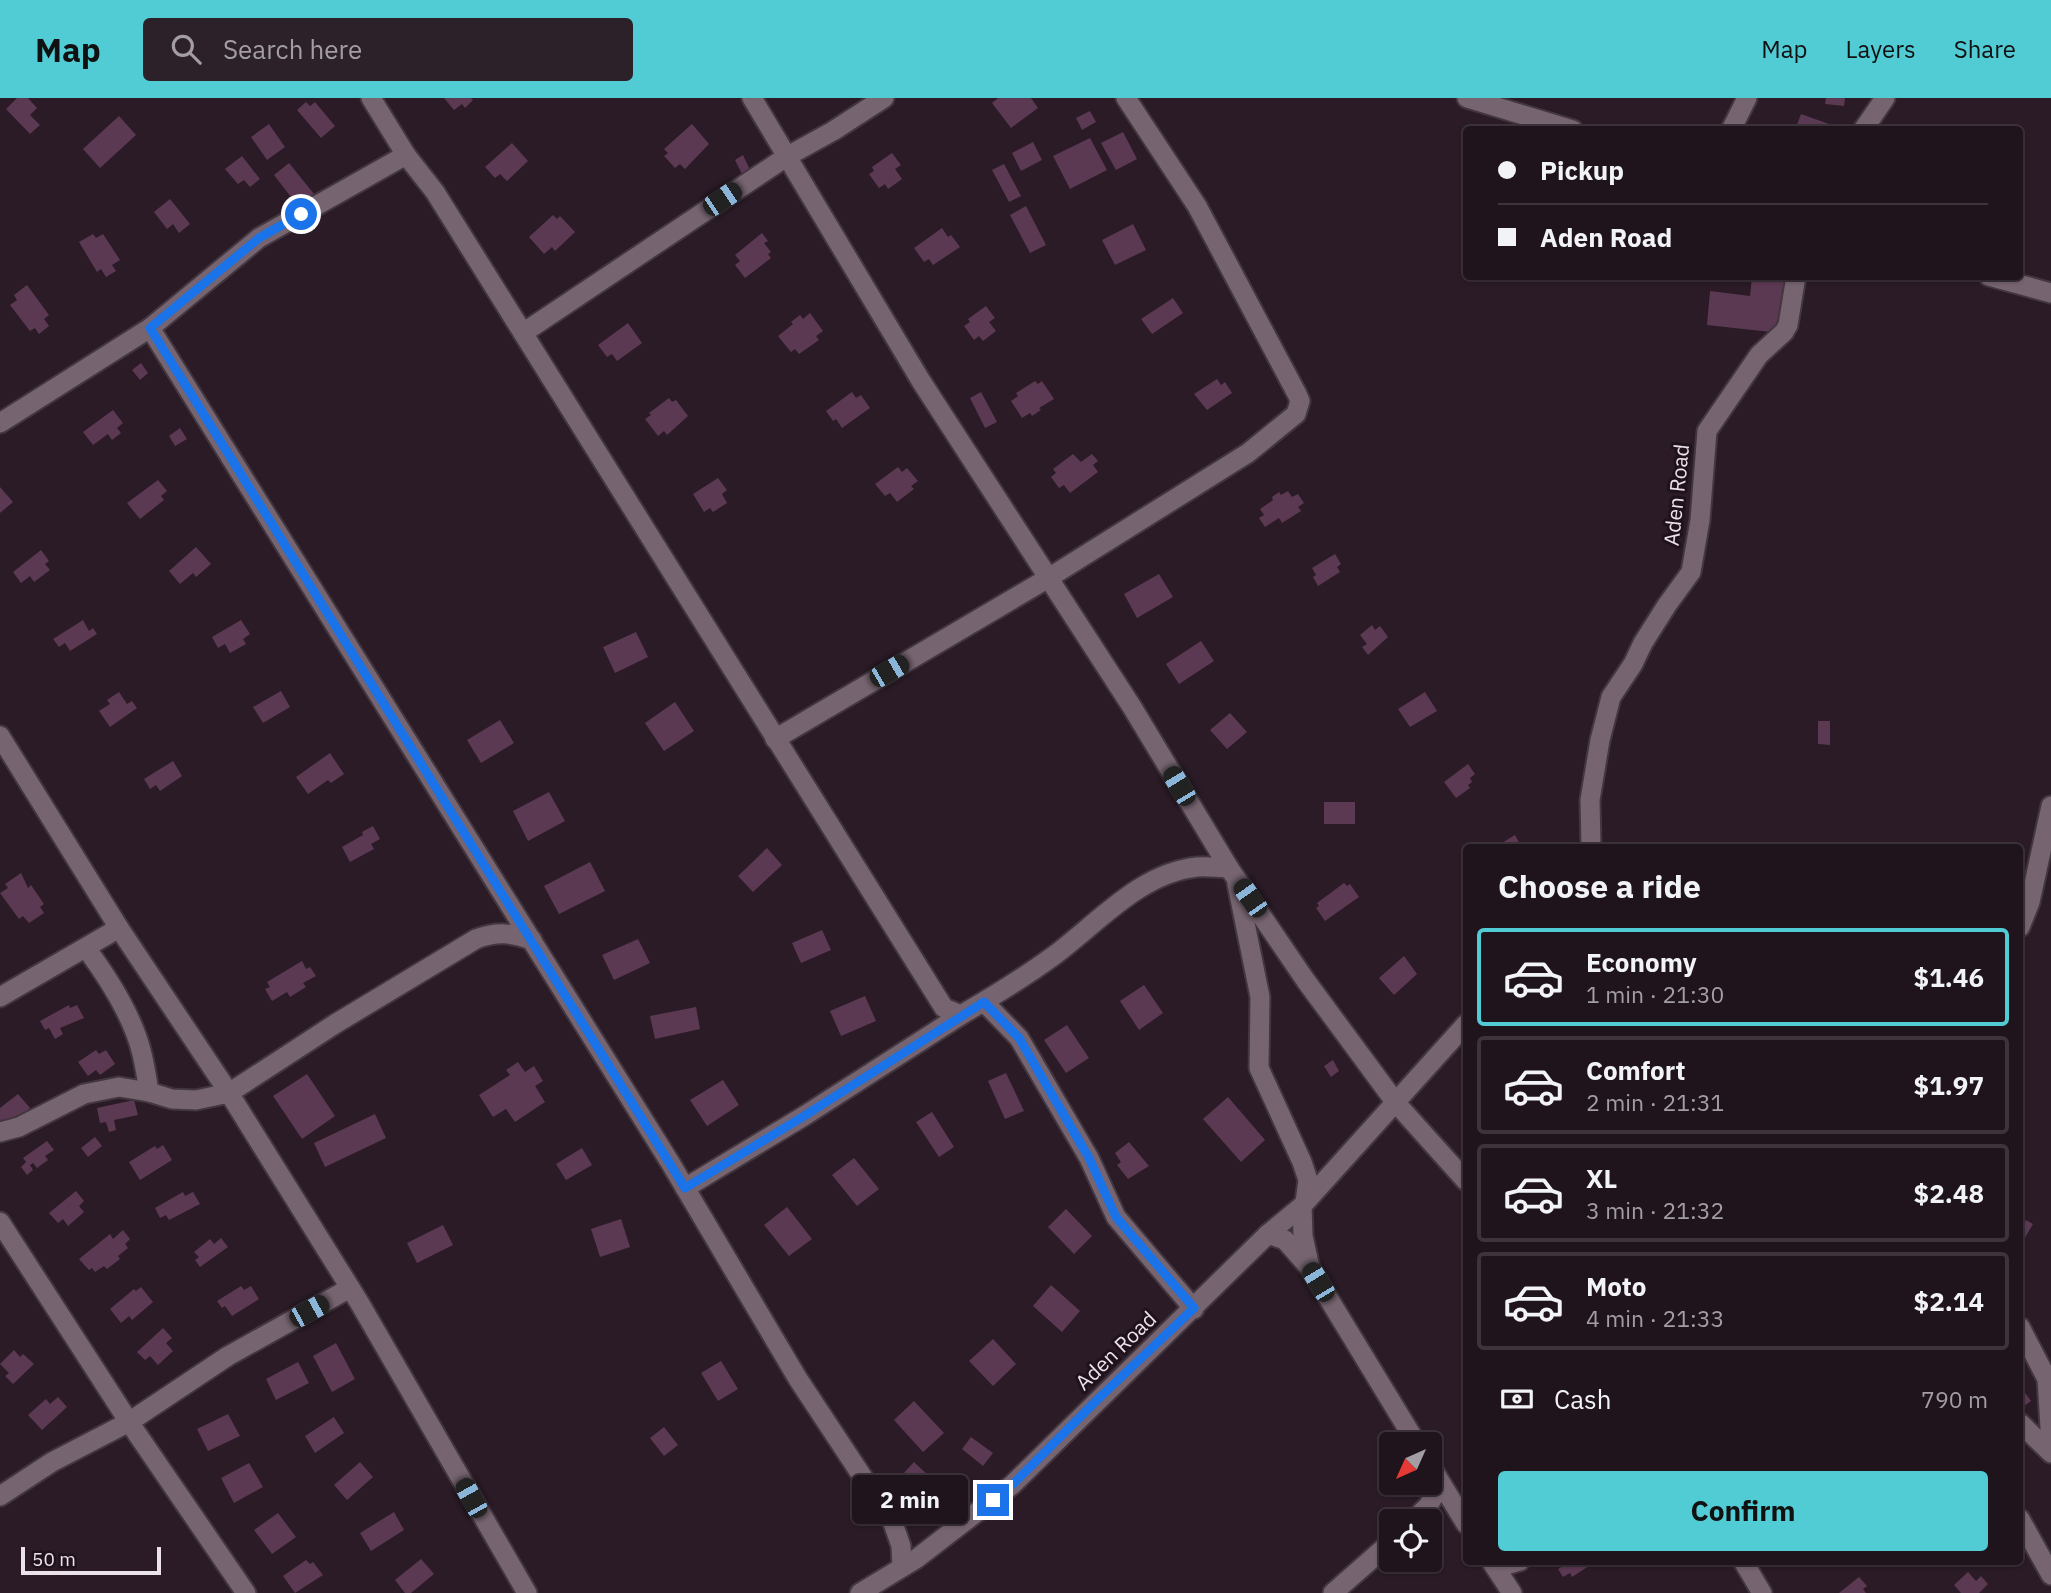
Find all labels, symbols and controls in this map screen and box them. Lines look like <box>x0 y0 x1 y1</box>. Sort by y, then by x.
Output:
search box <box>143 18 633 81</box>
text: Map <box>35 28 101 71</box>
icon: search <box>167 30 205 68</box>
text: Search here <box>223 32 362 66</box>
text: Map <box>1761 33 1808 65</box>
text: Layers <box>1846 33 1916 65</box>
text: Share <box>1954 33 2016 65</box>
text: Pickup <box>1540 153 1624 187</box>
car <box>699 179 746 219</box>
route start <box>285 198 317 230</box>
text: Aden Road <box>1540 220 1672 254</box>
street label: Aden Road <box>1657 443 1695 547</box>
car <box>866 651 913 691</box>
car <box>1160 763 1199 809</box>
text: Choose a ride <box>1498 865 1701 907</box>
car <box>1230 875 1271 921</box>
text: Economy <box>1586 945 1697 979</box>
icon: car <box>1502 946 1565 1009</box>
text: $1.46 <box>1914 960 1984 994</box>
text: 1 min · 21:30 <box>1586 979 1724 1009</box>
text: Comfort <box>1586 1053 1685 1087</box>
icon: car <box>1502 1054 1565 1117</box>
text: $1.97 <box>1914 1068 1984 1102</box>
text: 2 min · 21:31 <box>1586 1087 1724 1117</box>
text: XL <box>1586 1161 1617 1195</box>
icon: car <box>1502 1162 1565 1225</box>
text: $2.48 <box>1914 1176 1984 1210</box>
text: 3 min · 21:32 <box>1586 1195 1724 1225</box>
car <box>1299 1259 1338 1305</box>
text: Moto <box>1586 1269 1646 1303</box>
icon: car <box>1502 1270 1565 1333</box>
text: $2.14 <box>1914 1284 1984 1318</box>
car <box>286 1292 333 1330</box>
text: 4 min · 21:33 <box>1586 1303 1724 1333</box>
street label: Aden Road <box>1069 1305 1162 1396</box>
icon: cash <box>1498 1380 1536 1418</box>
text: Cash <box>1554 1382 1611 1416</box>
text: 790 m <box>1921 1384 1988 1414</box>
north arrow <box>1379 1432 1442 1494</box>
map controls <box>1379 1432 1442 1572</box>
button: Confirm <box>1498 1471 1988 1551</box>
car <box>452 1475 491 1521</box>
callout: 2 min <box>853 1476 968 1524</box>
text: 2 min <box>880 1484 940 1514</box>
route end <box>977 1484 1009 1516</box>
button: locate <box>1379 1509 1442 1572</box>
scale bar <box>21 1544 161 1576</box>
text: 50 m <box>32 1547 76 1571</box>

